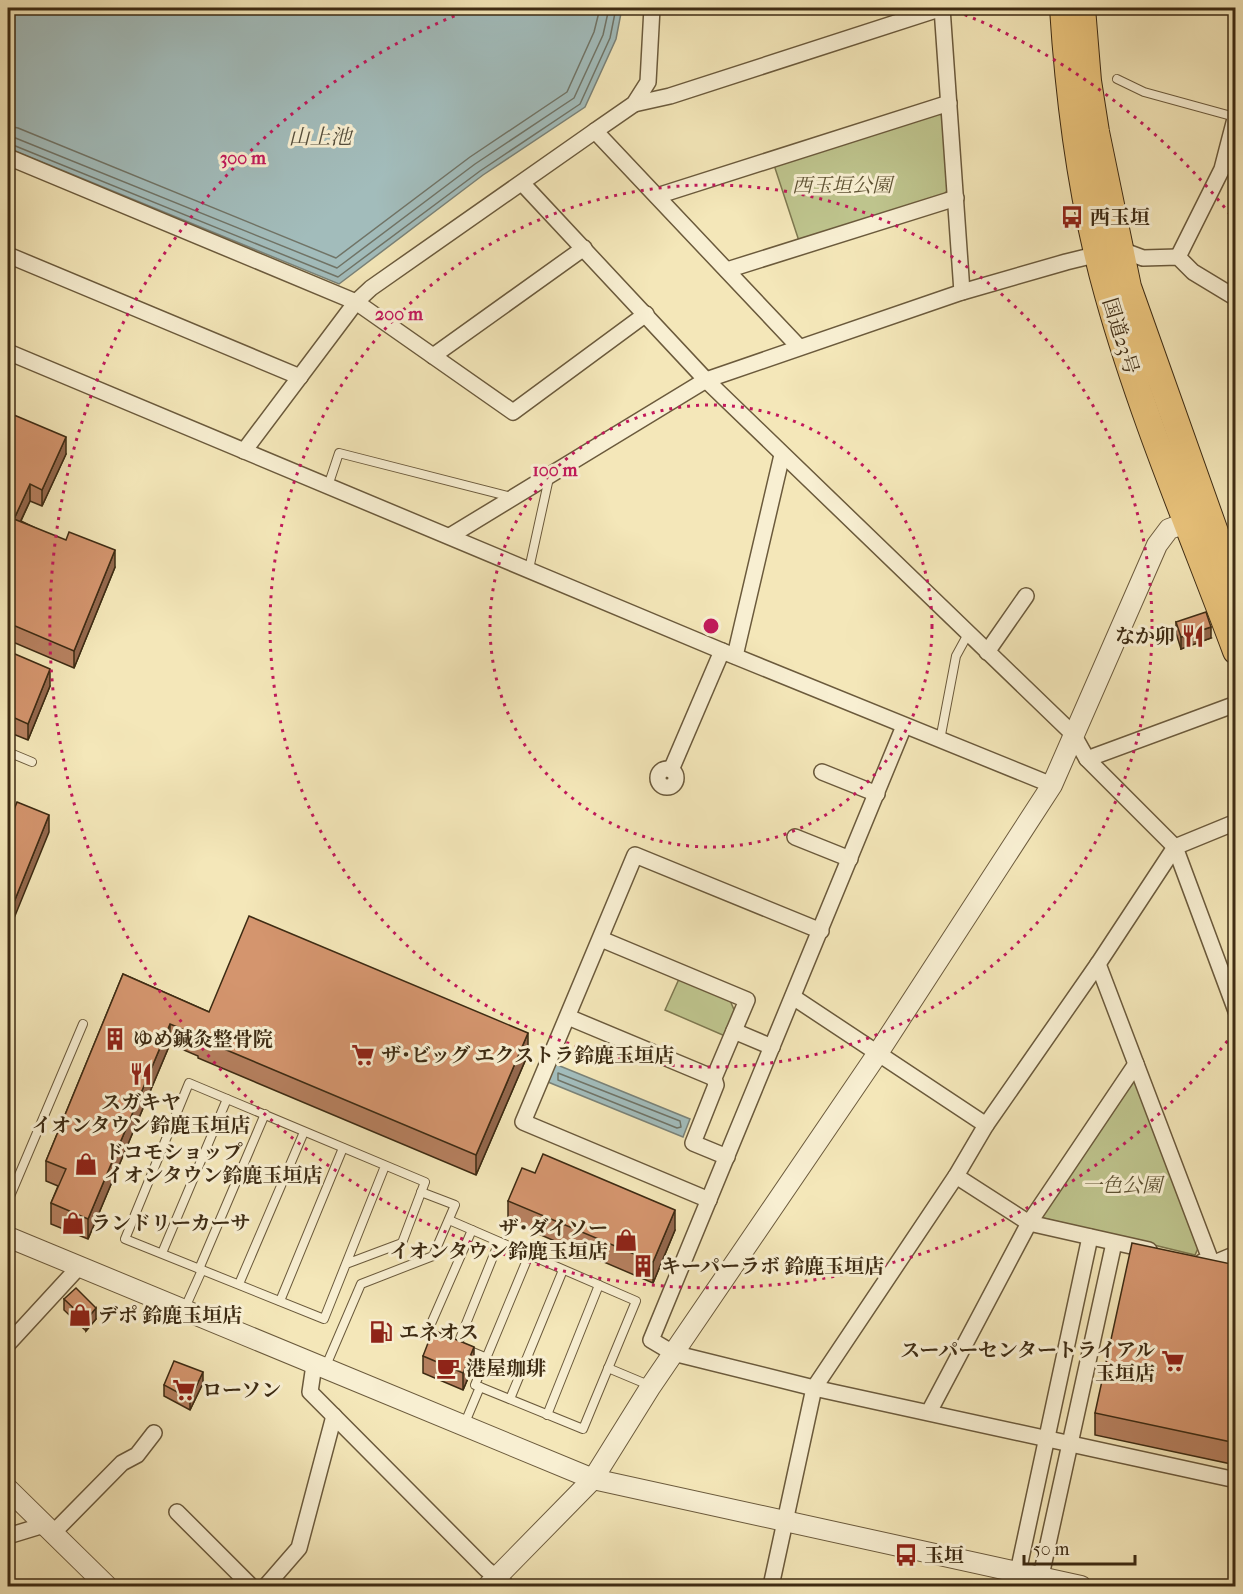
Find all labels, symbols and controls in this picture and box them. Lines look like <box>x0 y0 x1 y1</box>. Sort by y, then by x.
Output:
water label: 山上池 <box>289 125 353 149</box>
text: 300 m <box>220 148 267 169</box>
park label: 西玉垣公園 <box>792 174 895 197</box>
bus stop icon: 西玉垣 <box>1059 204 1085 230</box>
place label: 西玉垣 <box>1090 206 1150 229</box>
street label: 国道23号 <box>1098 295 1143 377</box>
text: 200 m <box>375 304 424 325</box>
text: 100 m <box>532 460 579 481</box>
centre of rings <box>701 616 721 636</box>
restaurant icon: なか卯 <box>1180 623 1206 649</box>
place label: なか卯 <box>1115 625 1175 648</box>
building icon: ゆめ鍼灸整骨院 <box>102 1026 128 1052</box>
place label: ゆめ鍼灸整骨院 <box>133 1028 273 1051</box>
supermarket icon: ザ･ビッグ エクストラ鈴鹿玉垣店 <box>350 1042 376 1068</box>
place label: ザ･ビッグ エクストラ鈴鹿玉垣店 <box>381 1044 674 1067</box>
restaurant icon: スガキヤ イオンタウン鈴鹿玉垣店 <box>128 1061 154 1087</box>
place label: スガキヤ イオンタウン鈴鹿玉垣店 <box>32 1091 250 1137</box>
place label: ドコモショップ イオンタウン鈴鹿玉垣店 <box>104 1141 323 1187</box>
shop icon: ドコモショップ イオンタウン鈴鹿玉垣店 <box>73 1151 99 1177</box>
park label: 一色公園 <box>1082 1174 1165 1197</box>
shop icon: ランドリーカーサ <box>60 1210 86 1236</box>
place label: ランドリーカーサ <box>91 1212 251 1235</box>
place label: ザ･ダイソー イオンタウン鈴鹿玉垣店 <box>389 1217 608 1263</box>
shop icon: ザ･ダイソー イオンタウン鈴鹿玉垣店 <box>613 1227 639 1253</box>
building icon: キーパーラボ 鈴鹿玉垣店 <box>630 1253 656 1279</box>
place label: キーパーラボ 鈴鹿玉垣店 <box>661 1255 884 1278</box>
shop icon: デポ 鈴鹿玉垣店 <box>67 1302 93 1328</box>
place label: デポ 鈴鹿玉垣店 <box>98 1304 242 1327</box>
fuel station icon: エネオス <box>368 1319 394 1345</box>
place label: エネオス <box>399 1321 479 1344</box>
place label: スーパーセンタートライアル 玉垣店 <box>900 1339 1155 1385</box>
supermarket icon: スーパーセンタートライアル 玉垣店 <box>1160 1348 1186 1374</box>
cafe icon: 港屋珈琲 <box>435 1355 461 1381</box>
place label: 港屋珈琲 <box>466 1357 546 1380</box>
supermarket icon: ローソン <box>171 1377 197 1403</box>
place label: ローソン <box>202 1379 281 1402</box>
scale bar <box>1024 1528 1135 1566</box>
text: 50 m <box>1033 1539 1070 1560</box>
bus stop icon: 玉垣 <box>893 1542 919 1568</box>
place label: 玉垣 <box>924 1544 964 1567</box>

